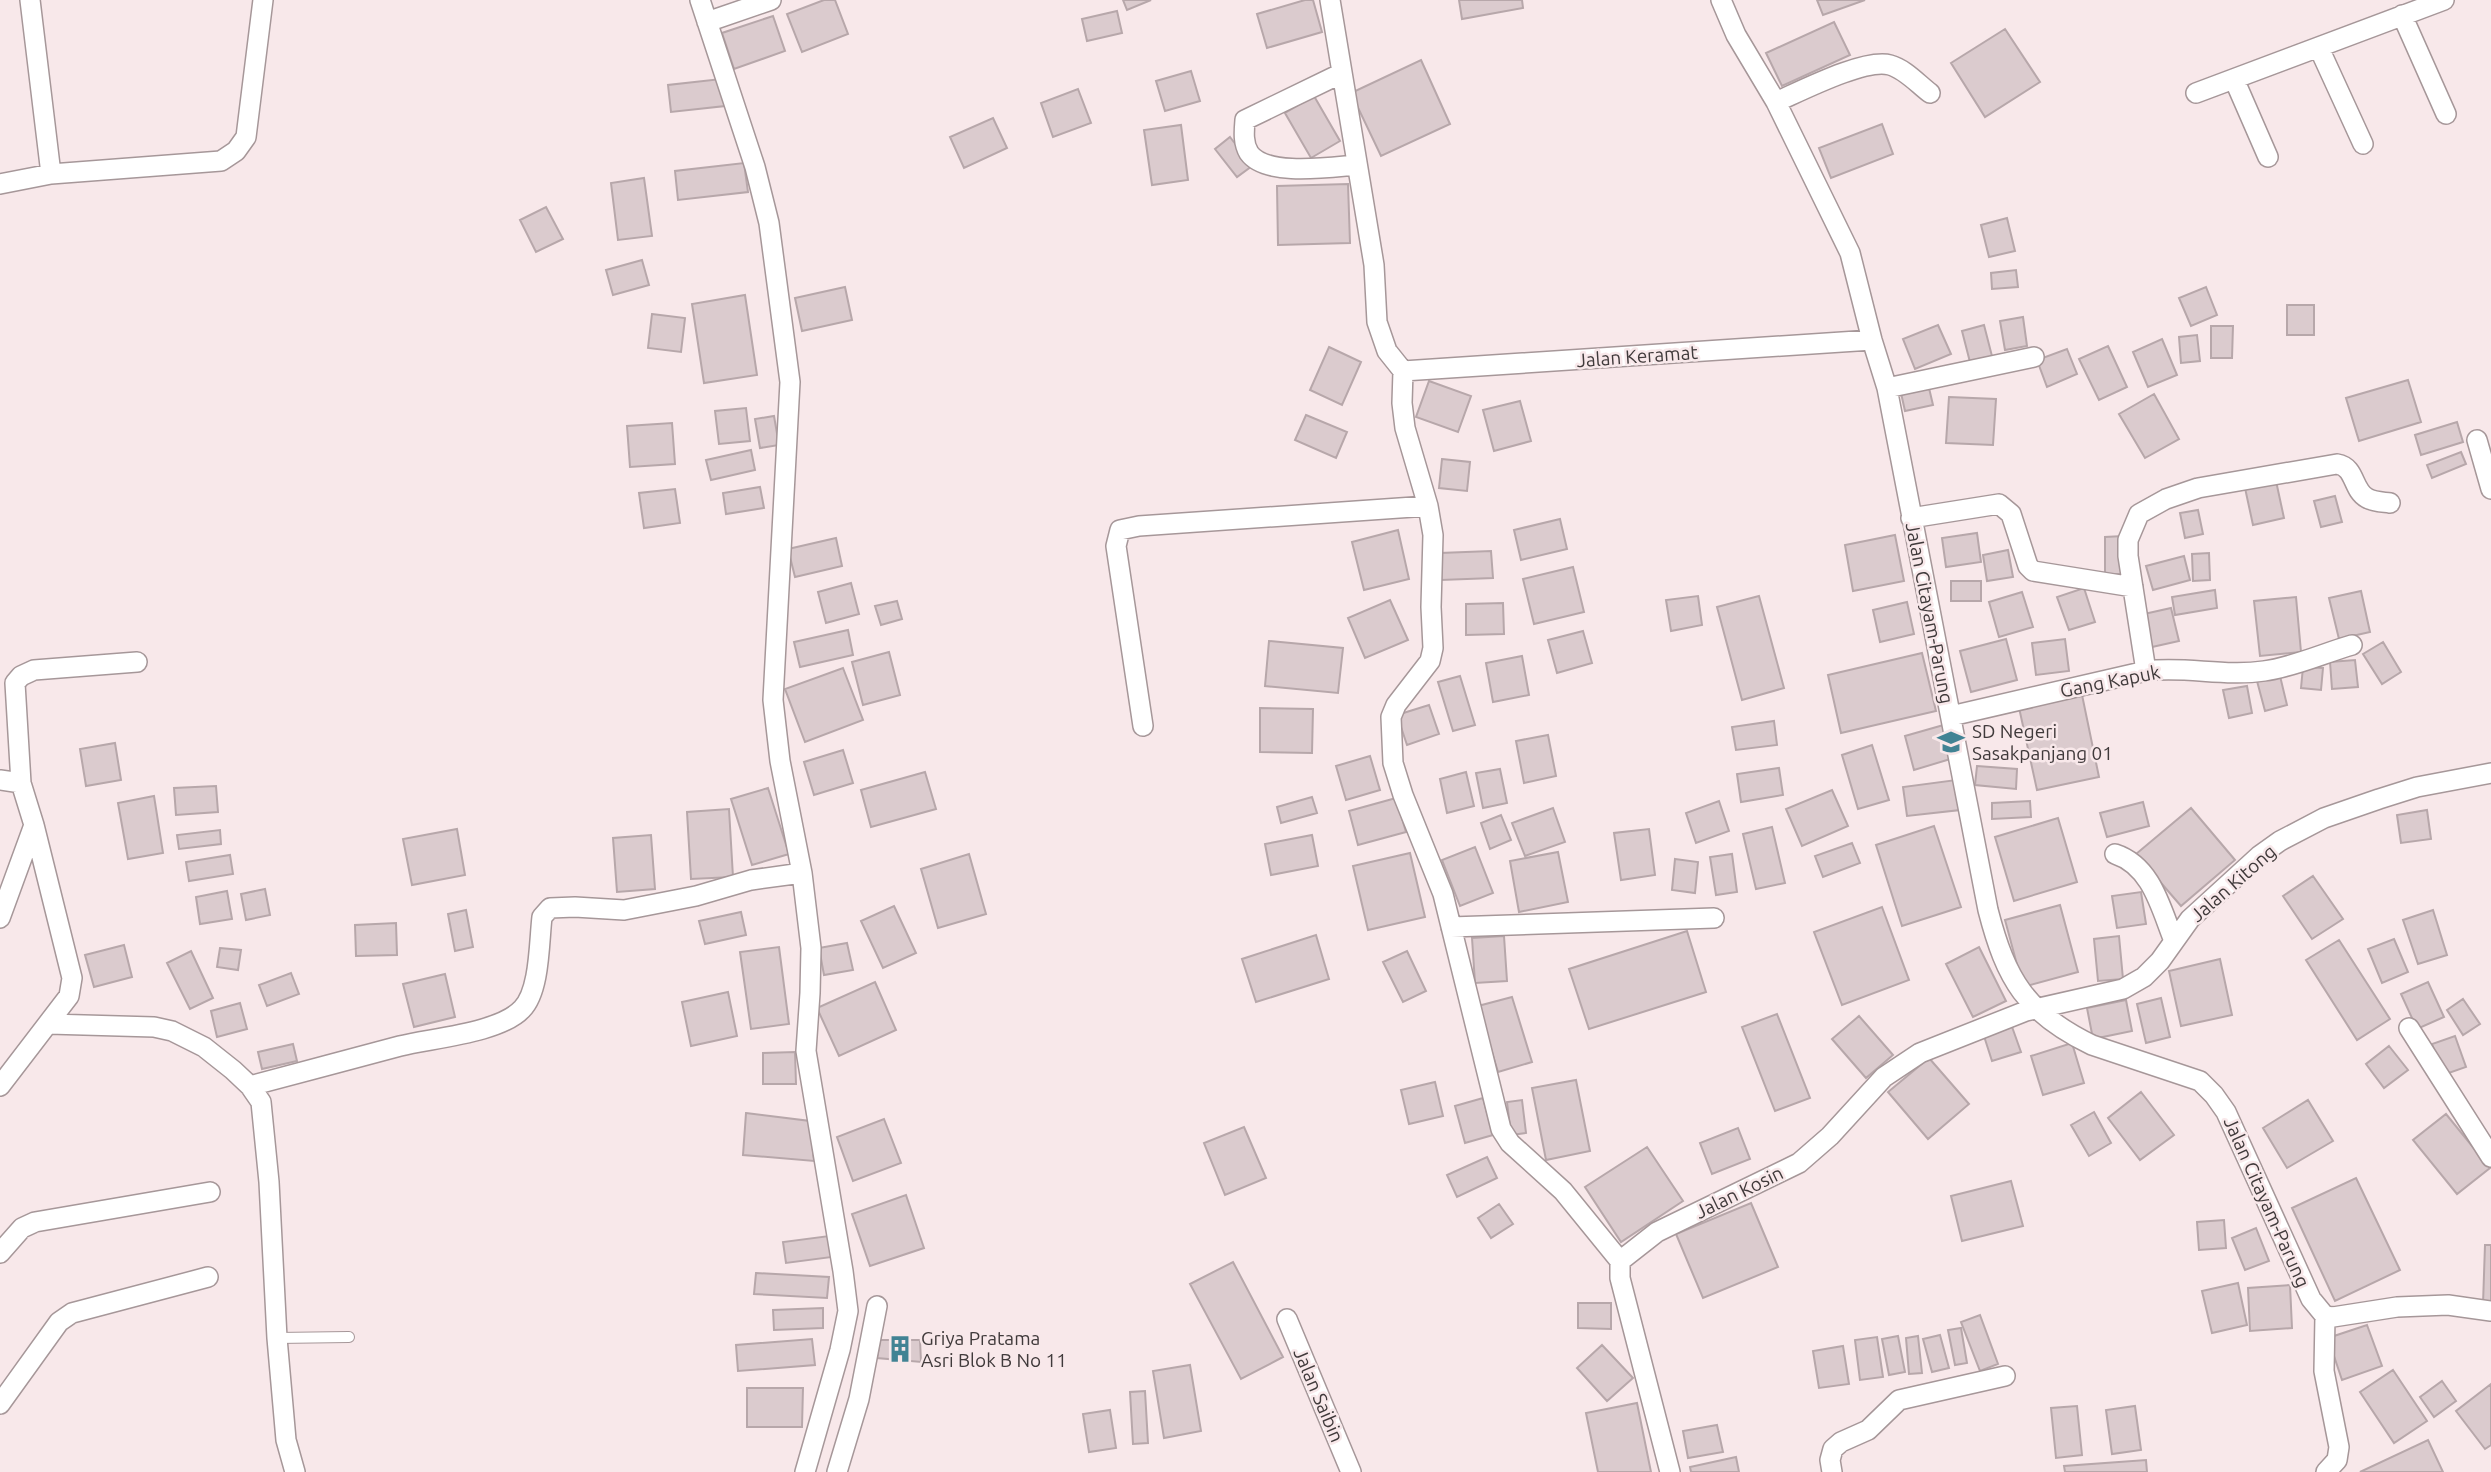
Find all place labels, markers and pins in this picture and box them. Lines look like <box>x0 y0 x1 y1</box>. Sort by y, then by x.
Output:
place label: SD Negeri Sasakpanjang 01 <box>1972 720 2113 764</box>
school or university icon: SD Negeri Sasakpanjang 01 <box>1936 727 1966 757</box>
place label: Griya Pratama Asri Blok B No 11 <box>921 1327 1067 1371</box>
building icon: Griya Pratama Asri Blok B No 11 <box>885 1334 915 1364</box>

